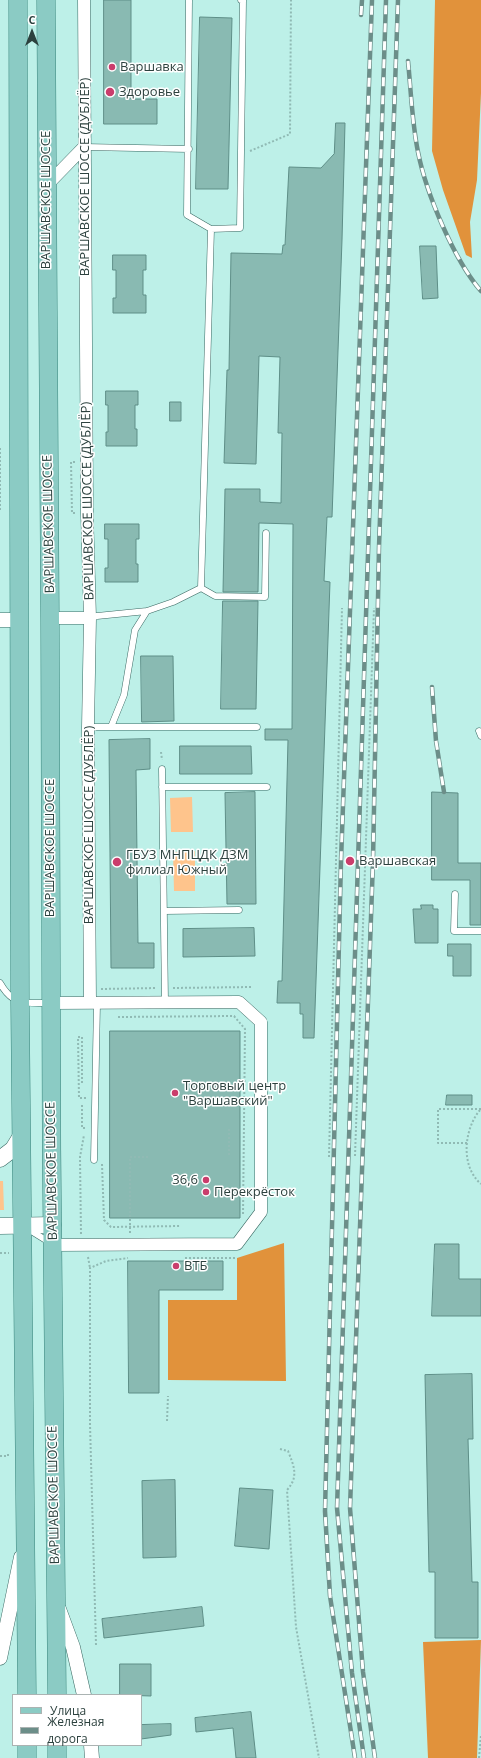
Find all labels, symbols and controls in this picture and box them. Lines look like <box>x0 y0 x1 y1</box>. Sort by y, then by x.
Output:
north arrow <box>12 12 52 52</box>
text: С <box>28 12 36 27</box>
place label: Варшавка <box>120 59 184 75</box>
marker: Варшавка <box>107 62 117 72</box>
street label: ВАРШАВСКОЕ ШОССЕ (ДУБЛЁР) <box>77 78 93 276</box>
place label: Здоровье <box>119 84 180 100</box>
marker: Здоровье <box>104 86 116 98</box>
street label: ВАРШАВСКОЕ ШОССЕ <box>38 131 54 269</box>
street label: ВАРШАВСКОЕ ШОССЕ (ДУБЛЁР) <box>78 402 98 600</box>
street label: ВАРШАВСКОЕ ШОССЕ <box>40 455 58 593</box>
street label: ВАРШАВСКОЕ ШОССЕ (ДУБЛЁР) <box>81 726 97 924</box>
street label: ВАРШАВСКОЕ ШОССЕ <box>42 779 58 917</box>
place label: ГБУЗ МНПЦДК ДЗМ филиал Южный <box>126 847 248 878</box>
place label: Варшавская <box>359 853 436 869</box>
marker: Варшавская <box>344 855 356 867</box>
marker: ГБУЗ МНПЦДК ДЗМ филиал Южный <box>111 856 123 868</box>
place label: Торговый центр "Варшавский" <box>183 1078 286 1109</box>
marker: Торговый центр "Варшавский" <box>170 1088 180 1098</box>
street label: ВАРШАВСКОЕ ШОССЕ <box>43 1102 61 1240</box>
place label: 36,6 <box>172 1172 198 1188</box>
marker: 36,6 <box>201 1175 211 1185</box>
place label: Перекрёсток <box>214 1184 295 1200</box>
marker: Перекрёсток <box>201 1187 211 1197</box>
place label: ВТБ <box>184 1258 208 1274</box>
marker: ВТБ <box>171 1261 181 1271</box>
street label: ВАРШАВСКОЕ ШОССЕ <box>45 1426 63 1564</box>
legend <box>12 1694 142 1746</box>
text: Улица <box>50 1702 86 1719</box>
text: Железная дорога <box>47 1713 104 1747</box>

